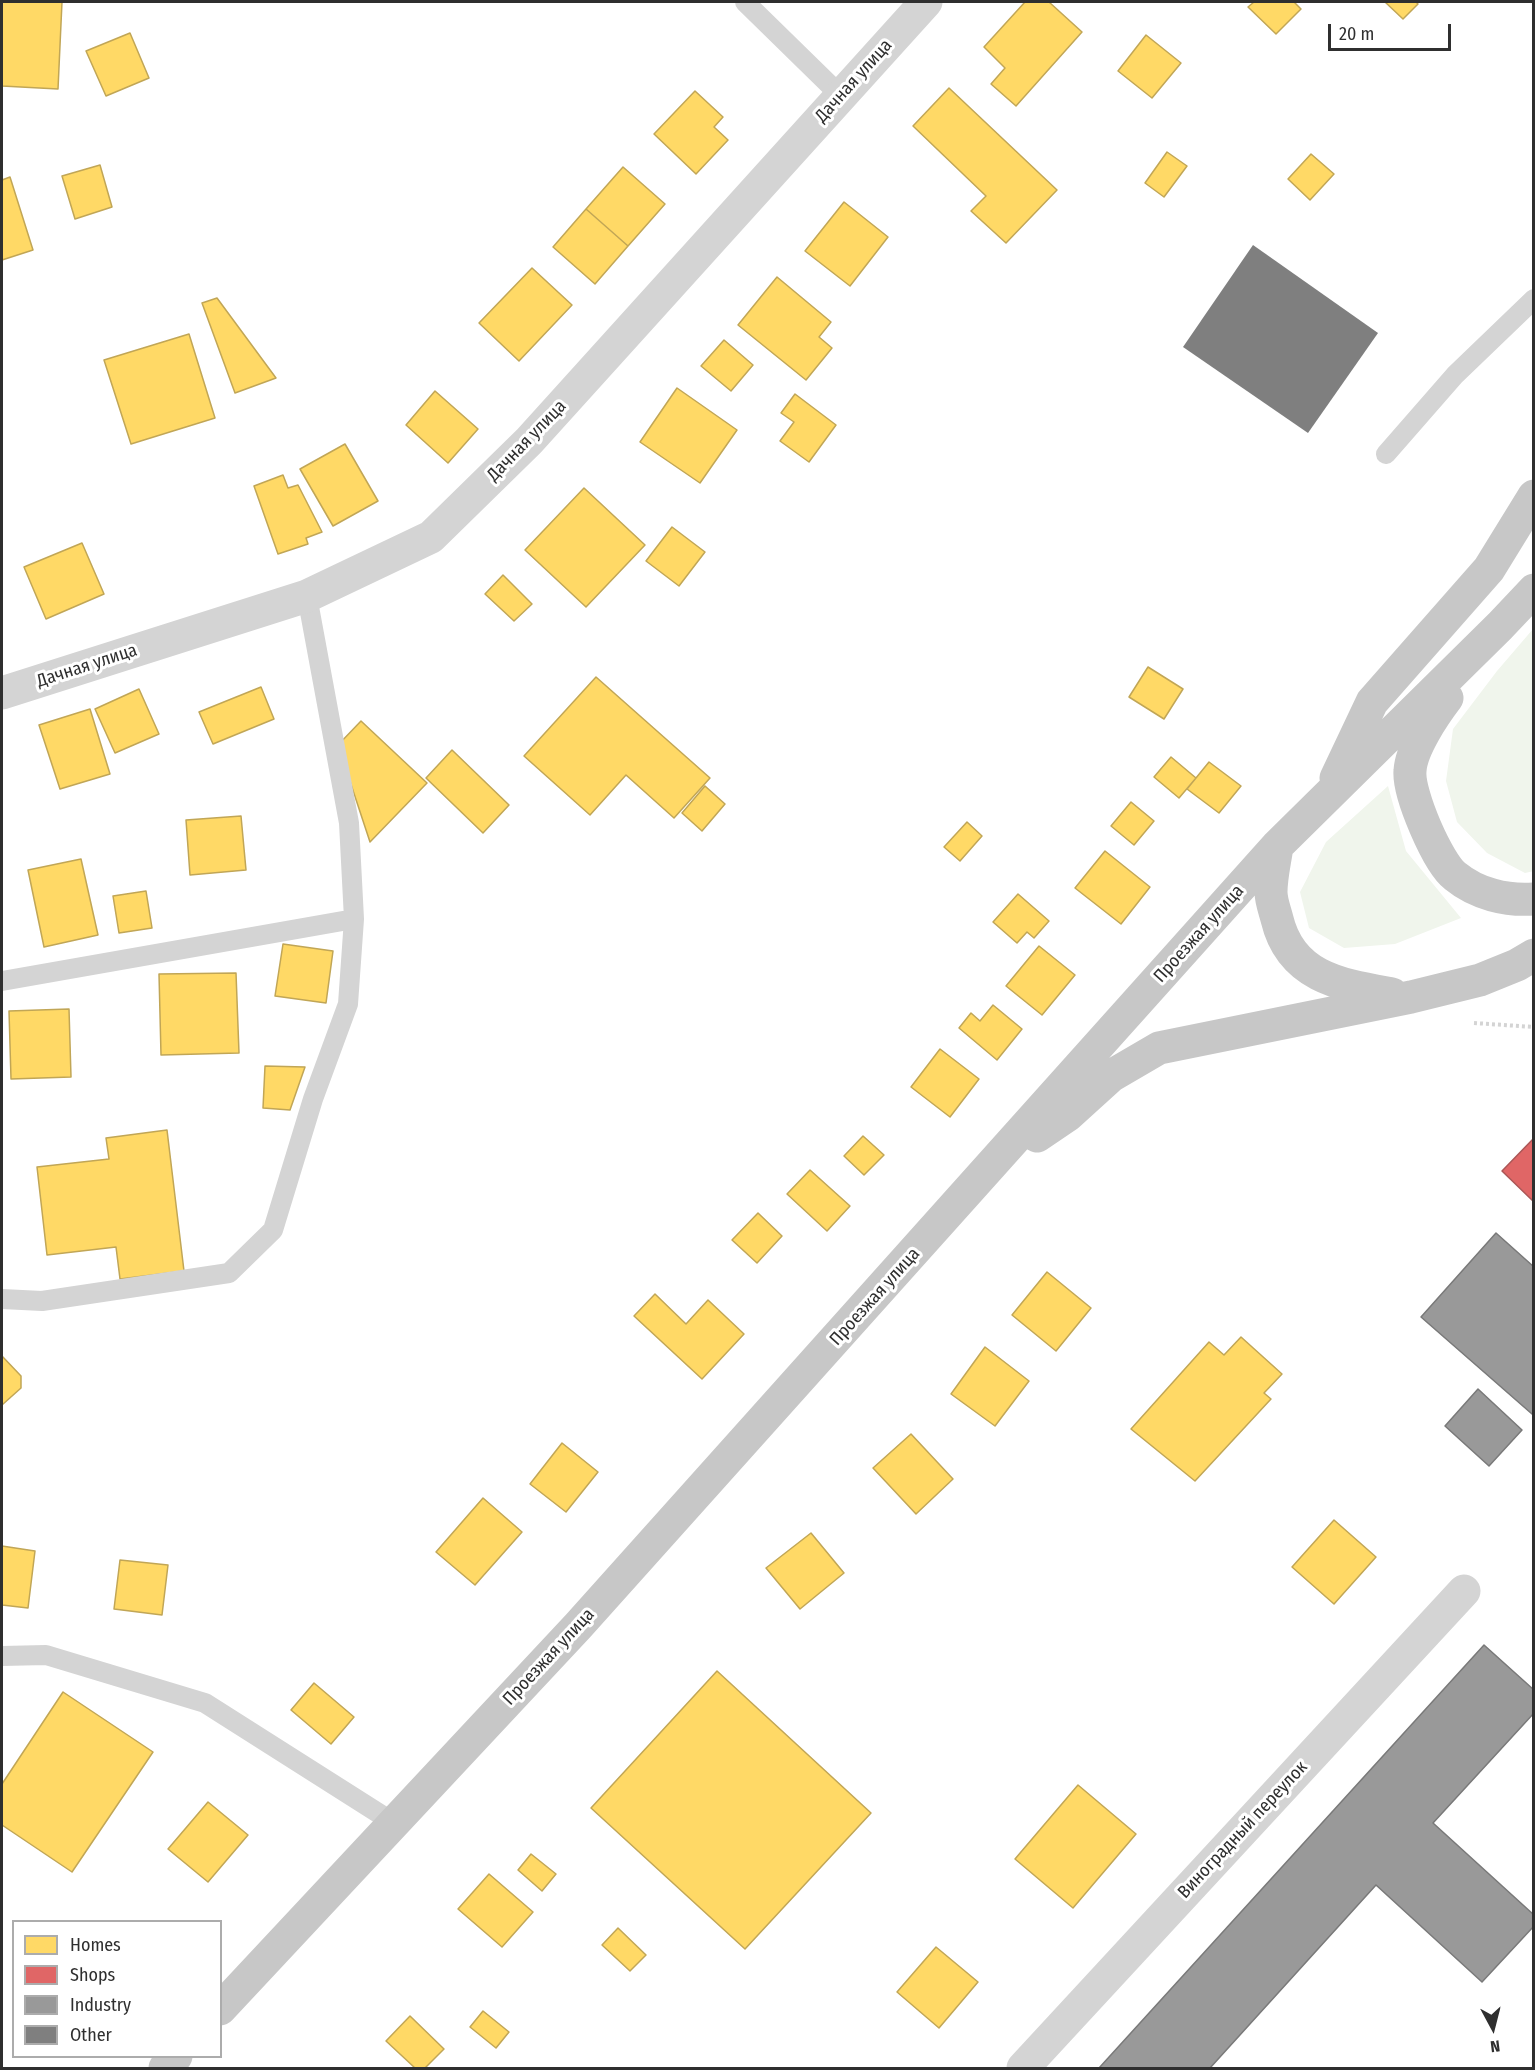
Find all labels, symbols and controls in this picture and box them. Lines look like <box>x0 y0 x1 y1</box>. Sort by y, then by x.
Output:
scale bar <box>1331 12 1454 50</box>
text: 20 m <box>1339 23 1374 45</box>
street label: Дачная улица <box>811 35 897 127</box>
street label: Дачная улица <box>483 396 571 486</box>
street label: Дачная улица <box>34 640 140 692</box>
street label: Проезжая улица <box>1149 881 1249 987</box>
street label: Проезжая улица <box>825 1244 925 1350</box>
street label: Проезжая улица <box>499 1604 599 1710</box>
street label: Виноградный переулок <box>1174 1757 1312 1903</box>
legend <box>12 1920 222 2058</box>
text: Homes <box>70 1934 121 1956</box>
text: Shops <box>70 1964 115 1986</box>
text: Industry <box>70 1994 131 2016</box>
north arrow <box>1463 1998 1523 2058</box>
text: Other <box>70 2024 112 2046</box>
text: N <box>1489 2036 1501 2056</box>

